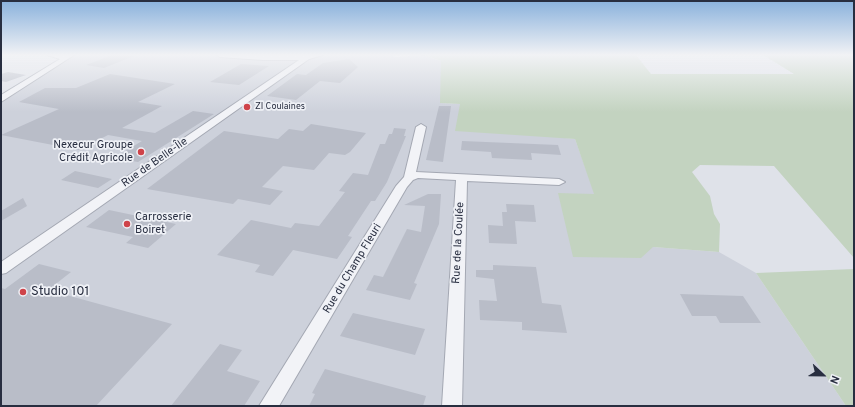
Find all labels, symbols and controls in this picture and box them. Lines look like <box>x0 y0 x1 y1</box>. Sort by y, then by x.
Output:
marker: ZI Coulaines <box>242 102 252 112</box>
place label: ZI Coulaines <box>255 102 305 112</box>
street label: Rue de Belle-Île <box>119 135 191 191</box>
place label: Nexecur Groupe Crédit Agricole <box>53 139 133 165</box>
marker: Nexecur Groupe Crédit Agricole <box>136 147 146 157</box>
street label: Rue de la Coulée <box>450 202 468 284</box>
place label: Carrosserie Boiret <box>135 211 191 237</box>
marker: Carrosserie Boiret <box>122 219 132 229</box>
street label: Rue du Champ Fleuri <box>321 222 385 316</box>
place label: Studio 101 <box>31 284 89 300</box>
marker: Studio 101 <box>18 287 28 297</box>
north arrow <box>803 355 843 395</box>
text: N <box>826 373 842 386</box>

